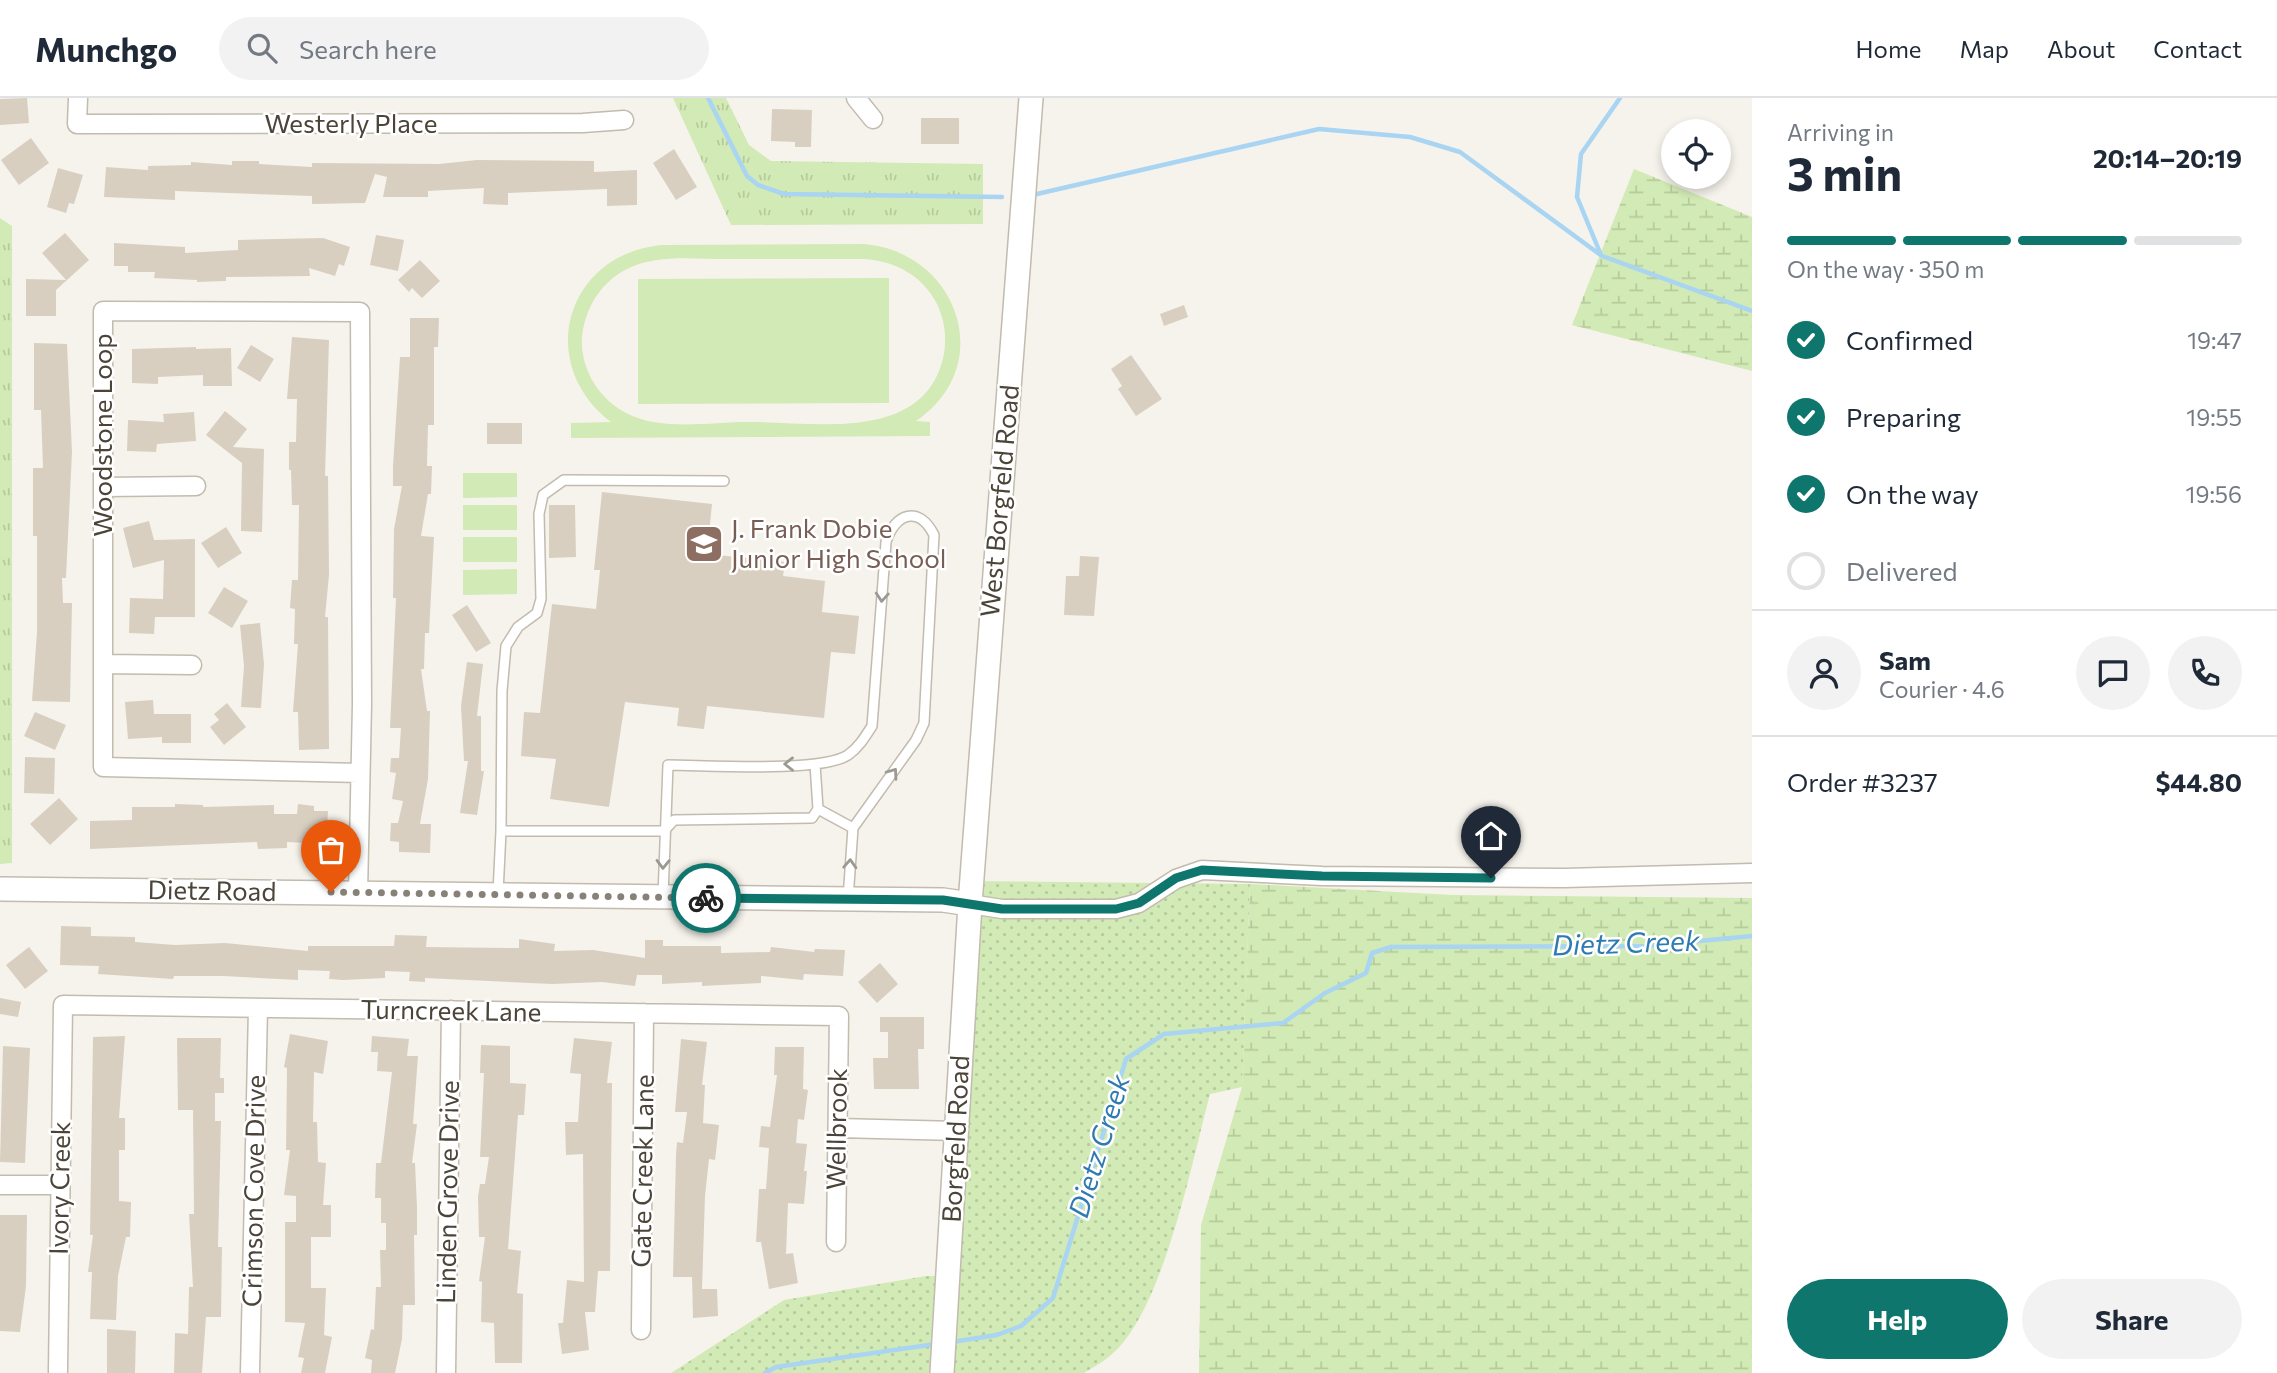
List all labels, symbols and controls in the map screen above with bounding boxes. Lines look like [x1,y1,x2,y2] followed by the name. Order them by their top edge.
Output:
[219,17,709,80] search box
[35,28,177,69] text: Munchgo
[243,29,281,67] icon: search
[299,33,437,64] text: Search here
[1856,34,1922,63] text: Home
[1960,34,2009,63] text: Map
[2047,34,2115,63] text: About
[2153,34,2242,63] text: Contact
[265,107,437,138] street label: Westerly Place
[1787,118,1894,146] text: Arriving in
[1661,119,1731,189] map controls
[1661,119,1731,189] button: locate
[2093,142,2242,173] text: 20:14–20:19
[1787,144,1902,200] text: 3 min
[1787,255,1984,283] text: On the way · 350 m
[1787,321,1825,359] icon: check
[1846,324,1973,355] text: Confirmed
[2187,326,2242,354] text: 19:47
[86,333,117,537] street label: Woodstone Loop
[973,383,1024,618] street label: West Borgfeld Road
[1787,398,1825,436] icon: check
[1846,401,1961,432] text: Preparing
[2186,403,2242,431] text: 19:55
[1787,475,1825,513] icon: check
[1846,478,1979,509] text: On the way
[2186,480,2242,508] text: 19:56
[731,512,946,573] place label: J. Frank Dobie Junior High School
[683,523,725,565] school or university icon: J. Frank Dobie Junior High School
[1846,555,1957,586] text: Delivered
[874,592,889,603] one-way arrow
[1787,636,1861,710] button: person
[2076,636,2150,710] button: chat
[2168,636,2242,710] button: phone
[1879,644,1931,675] text: Sam
[1879,675,2005,703] text: Courier · 4.6
[783,756,794,772] one-way arrow
[1787,766,1938,797] text: Order #3237
[2155,766,2242,797] text: $44.80
[885,768,897,780] one-way arrow
[1461,806,1521,878] pin
[1472,817,1510,855] icon: home
[301,820,361,892] pin
[312,831,350,869] icon: bag
[842,858,857,869] one-way arrow
[656,859,671,870] one-way arrow
[671,863,741,933] courier
[147,873,277,906] street label: Dietz Road
[687,879,725,917] icon: bike
[1552,922,1701,962] water label: Dietz Creek
[360,992,542,1027] street label: Turncreek Lane
[935,1054,974,1223] street label: Borgfeld Road
[819,1068,852,1190] street label: Wellbrook
[1060,1069,1136,1221] water label: Dietz Creek
[624,1074,659,1268] street label: Gate Creek Lane
[235,1075,270,1307] street label: Crimson Cove Drive
[429,1080,464,1304] street label: Linden Grove Drive
[42,1121,75,1255] street label: Ivory Creek
[1787,1279,2008,1359] button: Help
[2022,1279,2242,1359] button: Share

